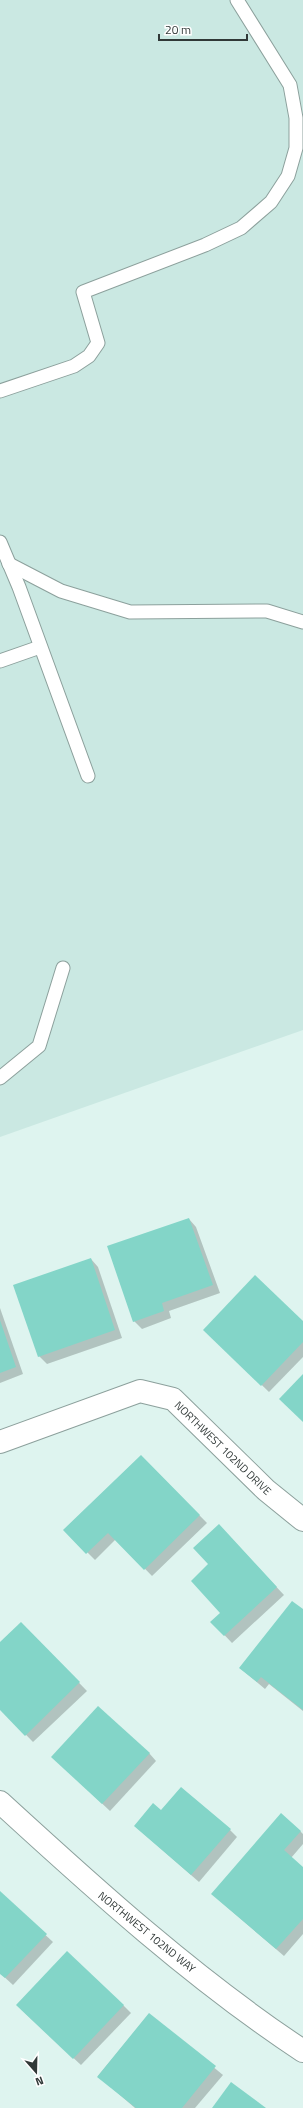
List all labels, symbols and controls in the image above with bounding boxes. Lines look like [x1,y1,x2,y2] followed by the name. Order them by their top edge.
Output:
[159,16,247,42] scale bar
[165,20,191,39] text: 20 m
[171,1397,275,1499] street label: NORTHWEST 102ND DRIVE
[95,1888,199,1976] street label: NORTHWEST 102ND WAY
[16,2052,56,2092] north arrow
[33,2073,46,2090] text: N

